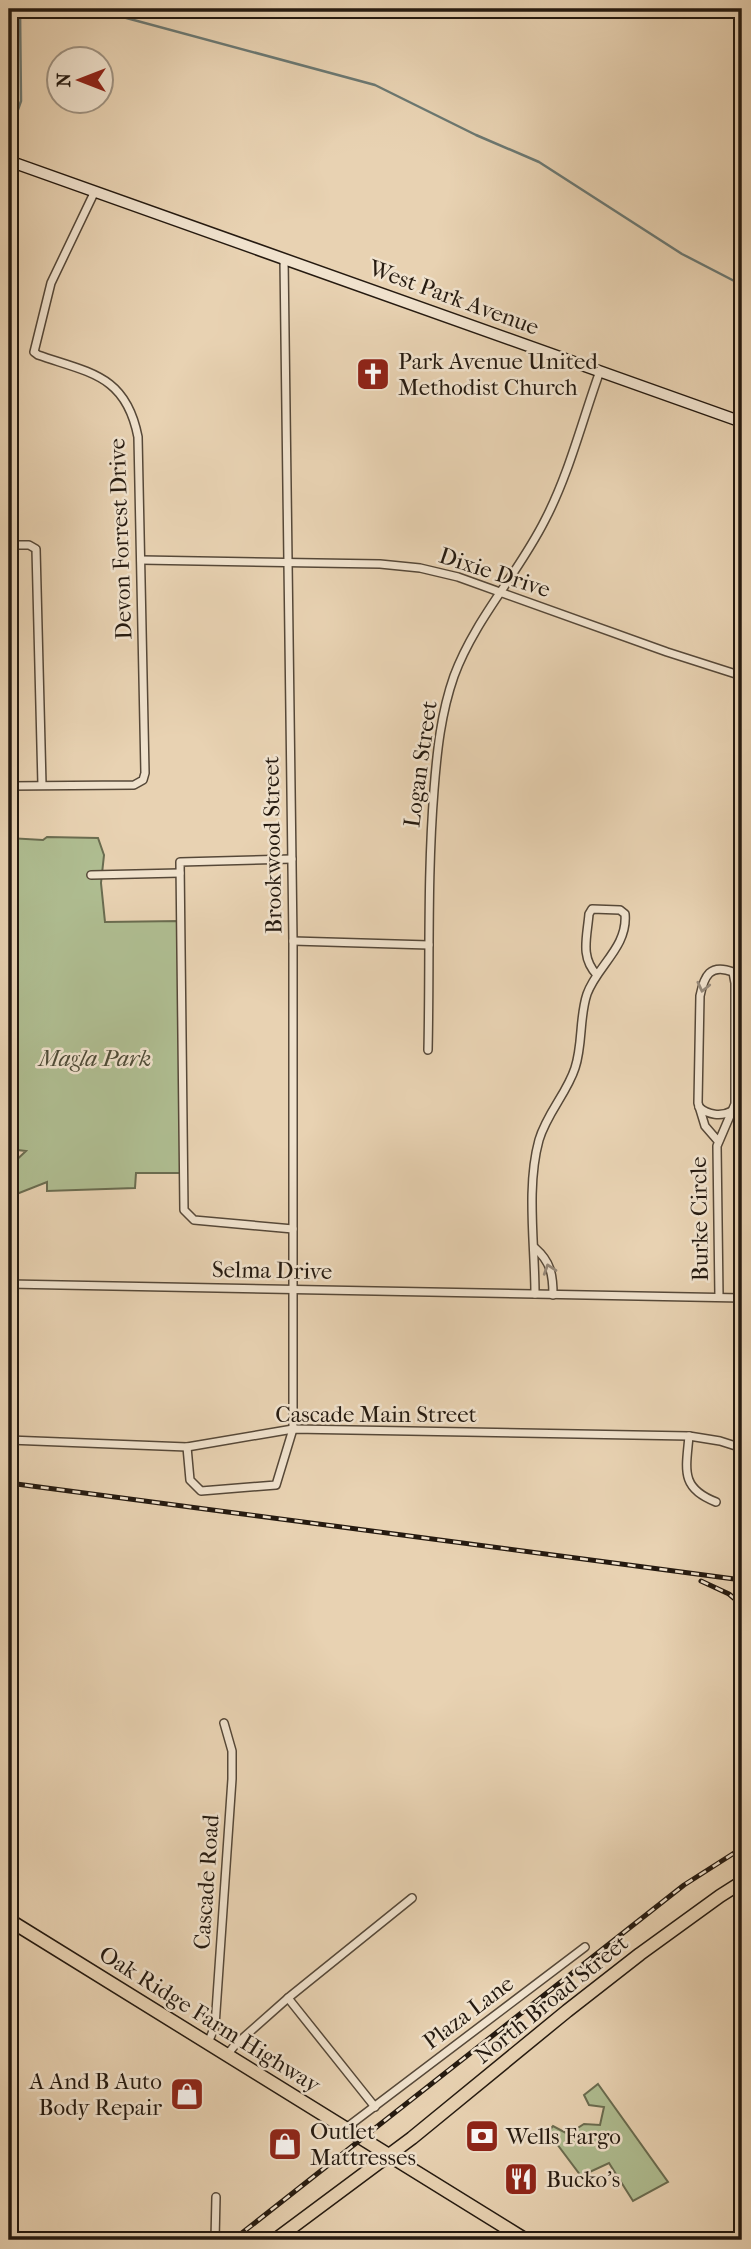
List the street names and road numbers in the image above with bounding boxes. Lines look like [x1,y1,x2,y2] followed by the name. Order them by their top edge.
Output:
[364,254,543,341] street label: West Park Avenue
[103,438,138,640] street label: Devon Forrest Drive
[436,542,554,603] street label: Dixie Drive
[398,699,443,829] street label: Logan Street
[257,756,288,934] street label: Brookwood Street
[685,1156,714,1282] street label: Burke Circle
[212,1256,332,1285] street label: Selma Drive
[275,1401,477,1428] street label: Cascade Main Street
[188,1813,225,1951] street label: Cascade Road
[469,1929,633,2070] street label: North Broad Street
[94,1940,326,2099] street label: Oak Ridge Farm Highway
[418,1970,519,2055] street label: Plaza Lane

